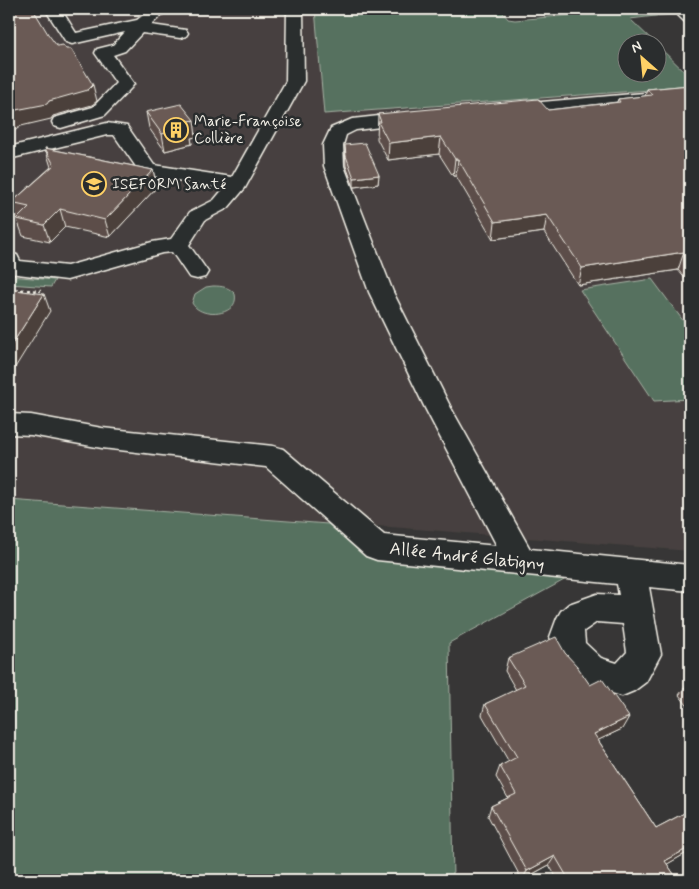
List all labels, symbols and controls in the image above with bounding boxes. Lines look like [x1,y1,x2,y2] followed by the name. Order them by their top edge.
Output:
[616,32,666,82] north arrow
[628,37,645,57] text: N
[194,112,302,149] place label: Marie-Françoise Collière
[163,117,189,143] building icon: Marie-Françoise Collière
[81,171,107,197] school or university icon: ISEFORM Santé
[112,175,227,195] place label: ISEFORM Santé
[388,537,545,577] street label: Allée André Glatigny

